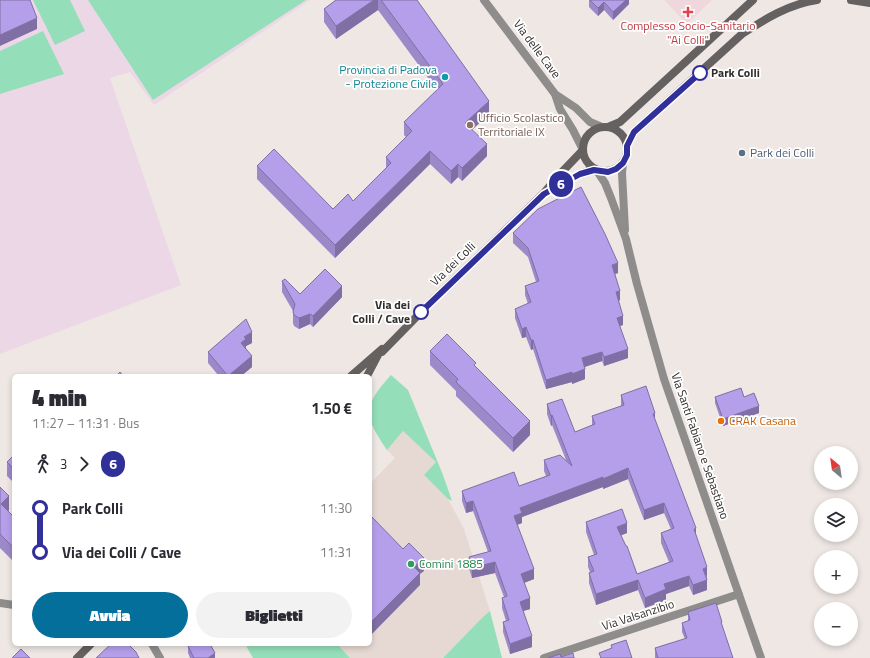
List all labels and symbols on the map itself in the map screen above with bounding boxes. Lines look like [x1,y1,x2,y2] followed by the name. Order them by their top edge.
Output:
[682,6,694,18] marker: Complesso Socio-Sanitario "Ai Colli"
[509,15,566,82] street label: Via delle Cave
[621,16,755,49] place label: Complesso Socio-Sanitario "Ai Colli"
[339,60,437,93] place label: Provincia di Padova - Protezione Civile
[711,63,760,82] place label: Park Colli
[692,65,708,81] marker: Park Colli
[440,72,450,82] marker: Provincia di Padova - Protezione Civile
[478,108,564,141] place label: Ufficio Scolastico Territoriale IX
[465,120,475,130] marker: Ufficio Scolastico Territoriale IX
[750,143,814,162] place label: Park dei Colli
[737,148,747,158] marker: Park dei Colli
[548,171,574,197] line badge: 6
[426,237,480,290] street label: Via dei Colli
[352,295,410,328] place label: Via dei Colli / Cave
[413,304,429,320] marker: Via dei Colli / Cave
[666,370,734,522] street label: Via Santi Fabiano e Sebastiano
[729,411,796,430] place label: CRAK Casana
[716,416,726,426] marker: CRAK Casana
[814,446,858,490] north arrow
[419,554,483,573] place label: Comini 1885
[406,559,416,569] marker: Comini 1885
[599,594,676,635] street label: Via Valsanzibio

